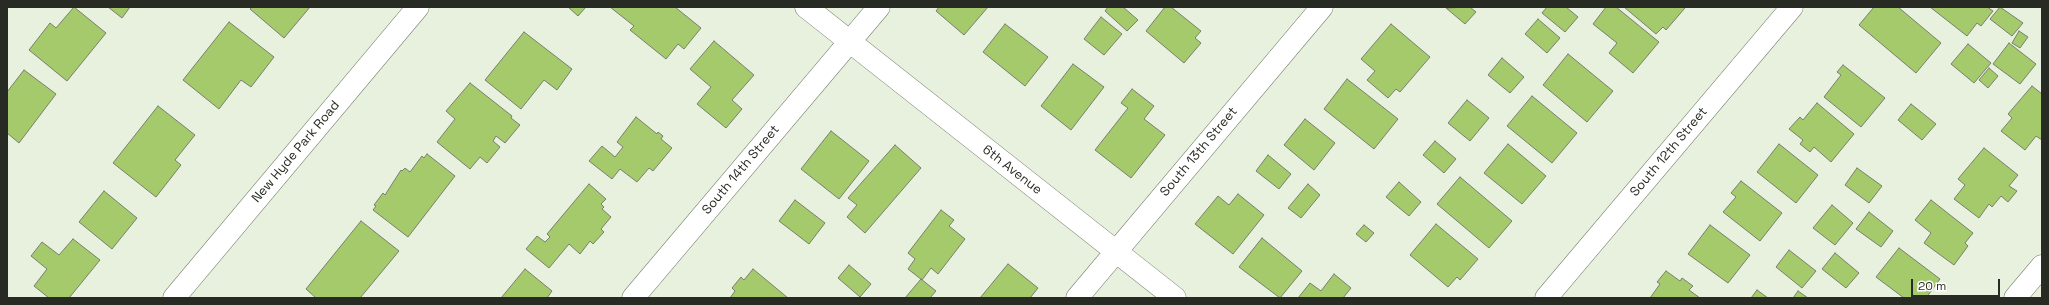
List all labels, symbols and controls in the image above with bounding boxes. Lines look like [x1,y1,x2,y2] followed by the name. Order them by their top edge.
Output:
[249,98,343,206] street label: New Hyde Park Road
[1157,104,1241,200] street label: South 13th Street
[1627,104,1711,200] street label: South 12th Street
[699,122,783,218] street label: South 14th Street
[979,142,1045,198] street label: 6th Avenue
[1913,271,2002,297] scale bar
[1918,278,1946,294] text: 20 m

